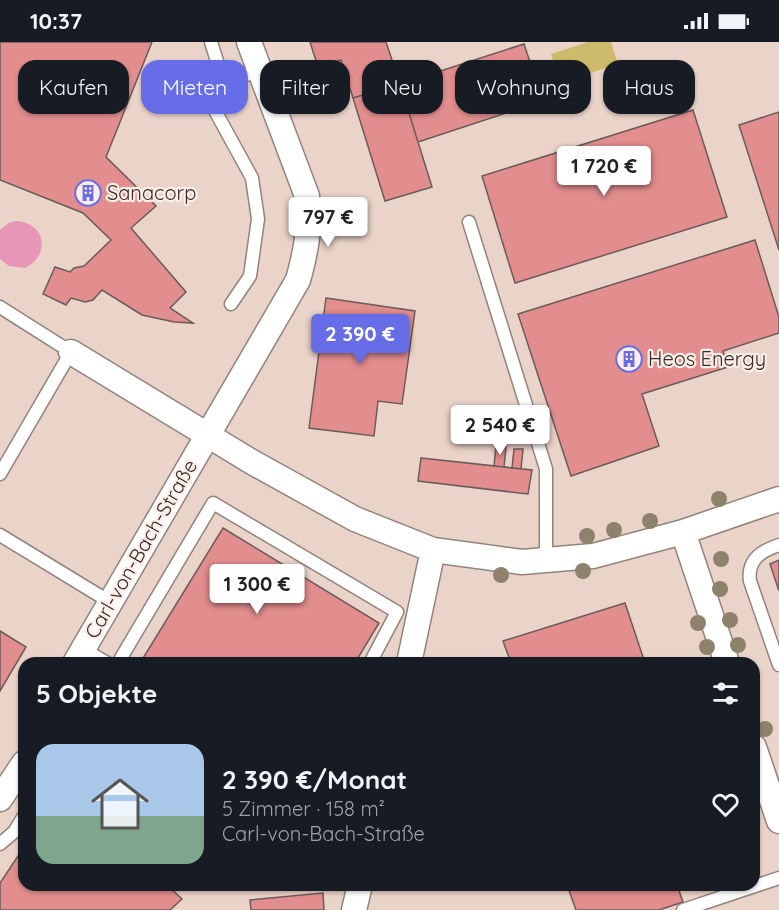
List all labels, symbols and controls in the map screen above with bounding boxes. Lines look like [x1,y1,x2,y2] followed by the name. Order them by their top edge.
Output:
[30,7,82,35] text: 10:37
[18,60,129,114] chip: Kaufen
[141,60,248,114] chip: Mieten
[260,60,350,114] chip: Filter
[362,60,443,114] chip: Neu
[455,60,591,114] chip: Wohnung
[603,60,695,114] chip: Haus
[549,146,659,197] pin: 1 720 €
[571,153,637,178] text: 1 720 €
[73,178,103,208] building icon: Sanacorp
[107,180,196,205] place label: Sanacorp
[286,197,370,248] pin: 797 €
[303,204,353,229] text: 797 €
[305,314,415,365] pin: 2 390 €
[325,321,395,346] text: 2 390 €
[614,344,644,374] building icon: Heos Energy
[648,346,766,371] place label: Heos Energy
[445,405,555,456] pin: 2 540 €
[465,412,535,437] text: 2 540 €
[79,455,202,643] street label: Carl-von-Bach-Straße
[202,564,312,615] pin: 1 300 €
[224,571,290,596] text: 1 300 €
[36,677,157,710] text: 5 Objekte
[709,677,742,710] icon: filters
[222,763,407,796] text: 2 390 €/Monat
[84,768,156,840] icon: home
[709,788,742,821] icon: heart
[222,796,385,821] text: 5 Zimmer · 158 m²
[222,821,425,846] text: Carl-von-Bach-Straße

